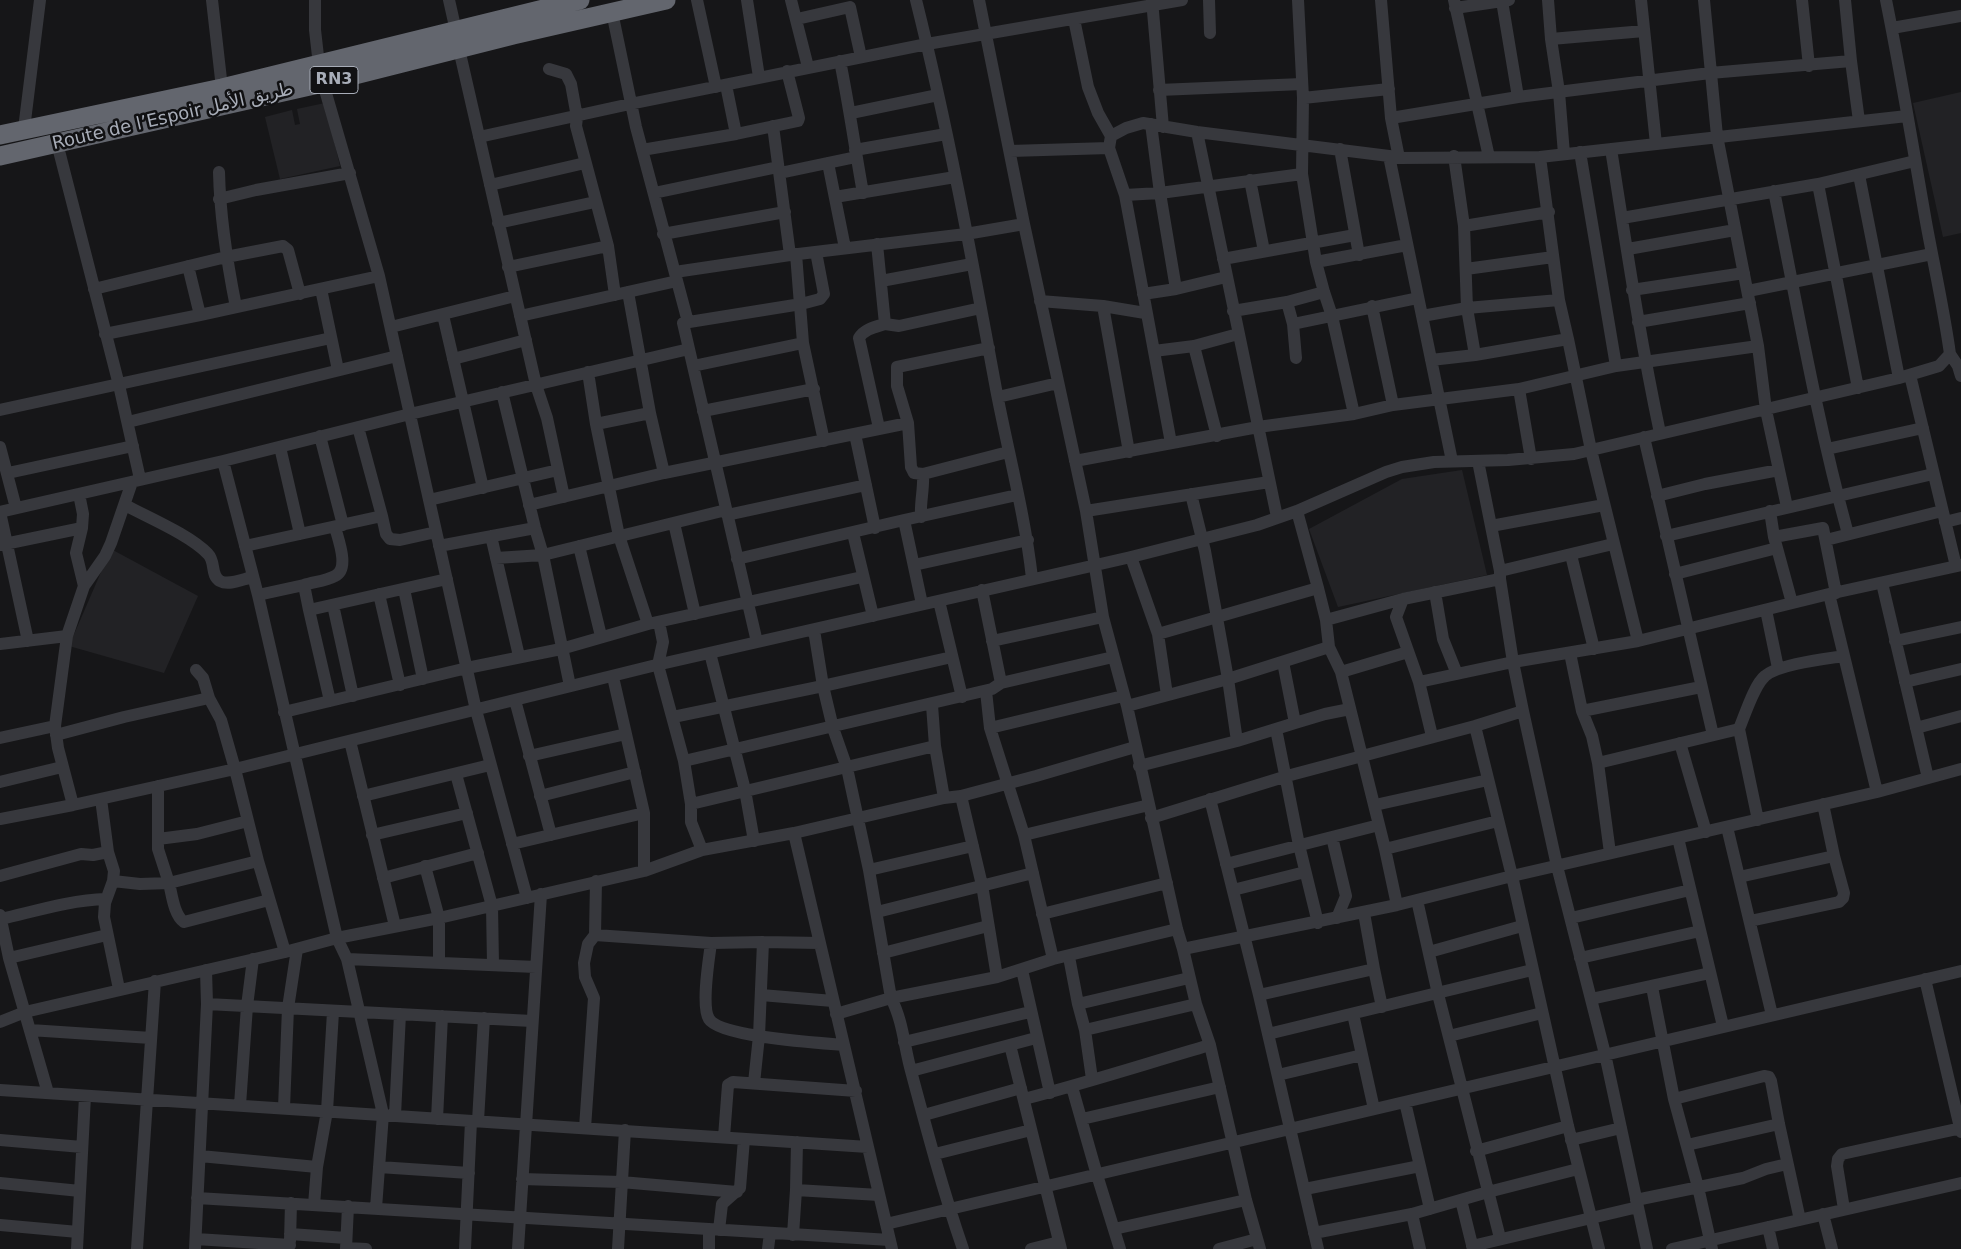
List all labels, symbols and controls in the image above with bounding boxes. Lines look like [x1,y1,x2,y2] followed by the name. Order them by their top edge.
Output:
[310,66,358,94] road number: RN3
[50,79,296,155] street label: Route de l’Espoir طريق الأمل

